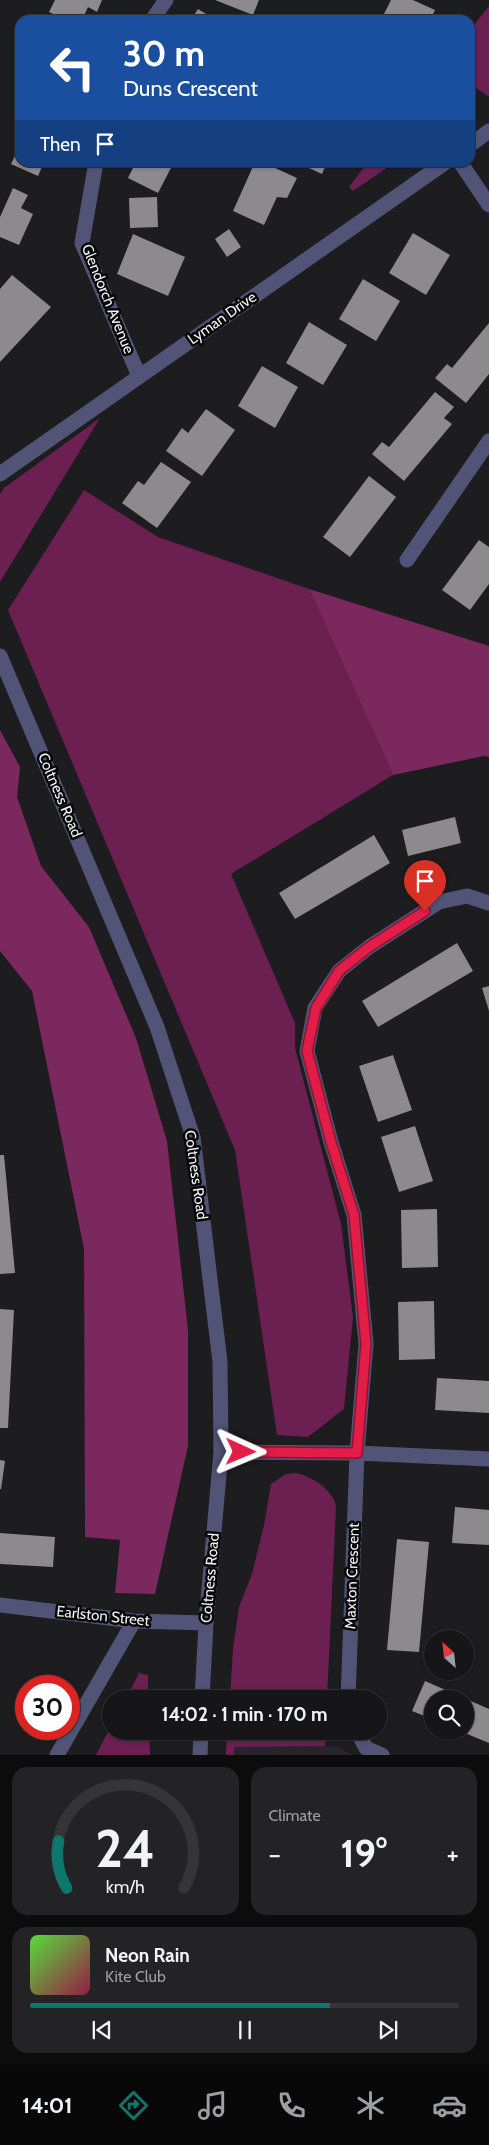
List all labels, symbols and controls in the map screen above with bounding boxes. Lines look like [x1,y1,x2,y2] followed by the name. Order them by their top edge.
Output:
[123,32,205,75] text: 30 m
[40,35,105,100] icon: left
[123,75,258,102] text: Duns Crescent
[91,130,119,158] icon: arrive
[40,133,81,156] text: Then
[78,242,138,357] street label: Glendorch Avenue
[184,288,260,348] street label: Lyman Drive
[34,750,86,840] street label: Coltness Road
[404,860,446,911] pin
[411,867,439,895] icon: arrive
[181,1129,211,1221] street label: Coltness Road
[214,1425,266,1477] position arrow
[341,1522,363,1630] street label: Maxton Crescent
[197,1532,223,1624] street label: Coltness Road
[56,1602,150,1630] street label: Earlston Street
[424,1630,474,1680] north arrow
[424,1630,474,1740] map controls
[15,1675,80,1740] speed limit sign: 30
[424,1690,474,1740] button: search
[162,1703,328,1726] text: 14:02 · 1 min · 170 m
[269,1806,321,1825] text: Climate
[95,1817,155,1880] text: 24
[341,1830,387,1877] text: 19°
[269,1837,281,1871] text: −
[447,1837,459,1871] text: +
[106,1876,145,1897] text: km/h
[105,1944,190,1967] text: Neon Rain
[105,1967,166,1986] text: Kite Club
[88,2016,116,2044] icon: previous
[231,2016,259,2044] icon: pause
[374,2016,402,2044] icon: next
[116,2088,151,2123] icon: directions
[195,2088,230,2123] icon: music
[274,2088,309,2123] icon: phone
[353,2088,388,2123] icon: climate
[432,2088,467,2123] icon: car
[22,2092,72,2119] text: 14:01

